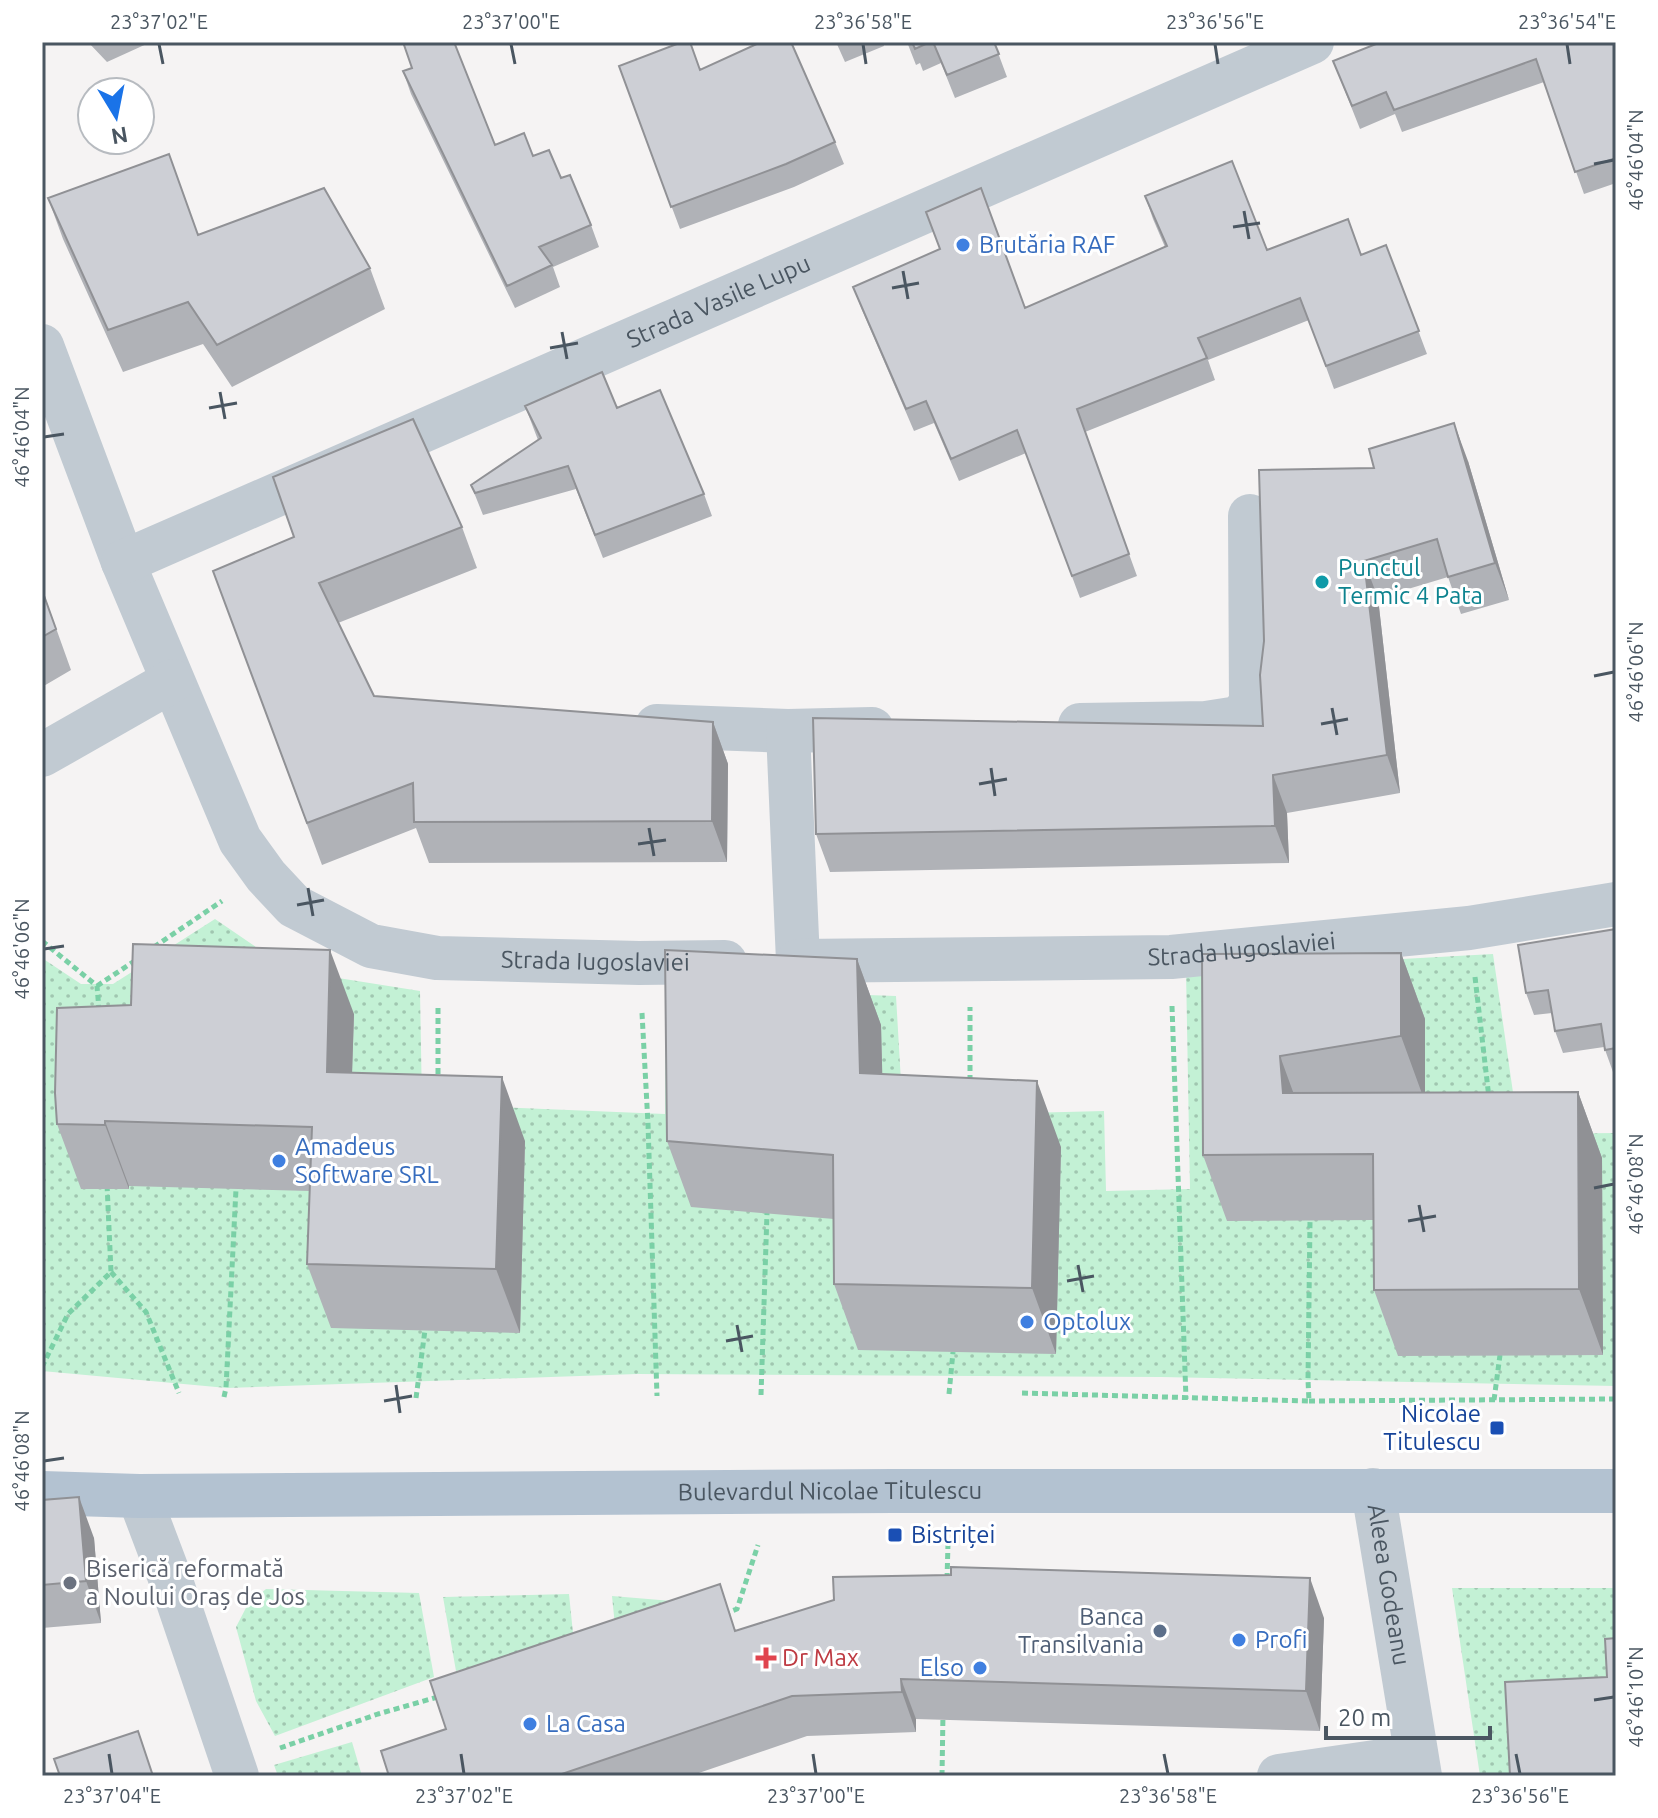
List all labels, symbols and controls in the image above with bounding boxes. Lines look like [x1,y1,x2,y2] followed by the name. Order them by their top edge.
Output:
[110,10,208,33] text: 23°37'02"E
[462,10,560,33] text: 23°37'00"E
[814,10,912,33] text: 23°36'58"E
[1166,10,1264,33] text: 23°36'56"E
[1518,10,1616,33] text: 23°36'54"E
[76,76,156,156] north arrow
[1624,109,1647,211] text: 46°46'04"N
[109,122,130,150] text: N
[979,231,1115,258] place label: Brutăria RAF
[954,236,972,254] marker: Brutăria RAF
[622,249,814,353] street label: Strada Vasile Lupu
[10,386,33,488] text: 46°46'04"N
[1338,554,1483,609] place label: Punctul Termic 4 Pata
[1313,573,1331,591] marker: Punctul Termic 4 Pata
[1624,621,1647,723] text: 46°46'06"N
[10,898,33,1000] text: 46°46'06"N
[1147,927,1337,970] street label: Strada Iugoslaviei
[501,946,690,976] street label: Strada Iugoslaviei
[295,1133,439,1188] place label: Amadeus Software SRL
[1624,1133,1647,1235] text: 46°46'08"N
[270,1152,288,1170] marker: Amadeus Software SRL
[1043,1308,1131,1335] place label: Optolux
[1018,1313,1036,1331] marker: Optolux
[1383,1400,1481,1455] place label: Nicolae Titulescu
[10,1410,33,1512] text: 46°46'08"N
[1488,1419,1506,1437] marker: Nicolae Titulescu
[678,1477,982,1505] street label: Bulevardul Nicolae Titulescu
[1362,1502,1416,1667] street label: Aleea Godeanu
[911,1521,995,1548] place label: Bistriței
[886,1526,904,1544] marker: Bistriței
[86,1555,305,1610] place label: Biserică reformată a Noului Oraș de Jos
[61,1574,79,1592] marker: Biserică reformată a Noului Oraș de Jos
[1018,1603,1144,1658] place label: Banca Transilvania
[1151,1622,1169,1640] marker: Banca Transilvania
[1255,1626,1307,1653] place label: Profi
[1230,1631,1248,1649] marker: Profi
[782,1644,859,1671] place label: Dr Max
[1624,1646,1647,1748] text: 46°46'10"N
[757,1649,775,1667] marker: Dr Max
[920,1654,964,1681] place label: Elso
[971,1659,989,1677] marker: Elso
[1326,1690,1490,1740] scale bar
[1338,1704,1391,1731] text: 20 m
[546,1710,626,1737] place label: La Casa
[521,1715,539,1733] marker: La Casa
[63,1784,161,1807] text: 23°37'04"E
[415,1784,513,1807] text: 23°37'02"E
[767,1784,865,1807] text: 23°37'00"E
[1119,1784,1217,1807] text: 23°36'58"E
[1471,1784,1569,1807] text: 23°36'56"E

